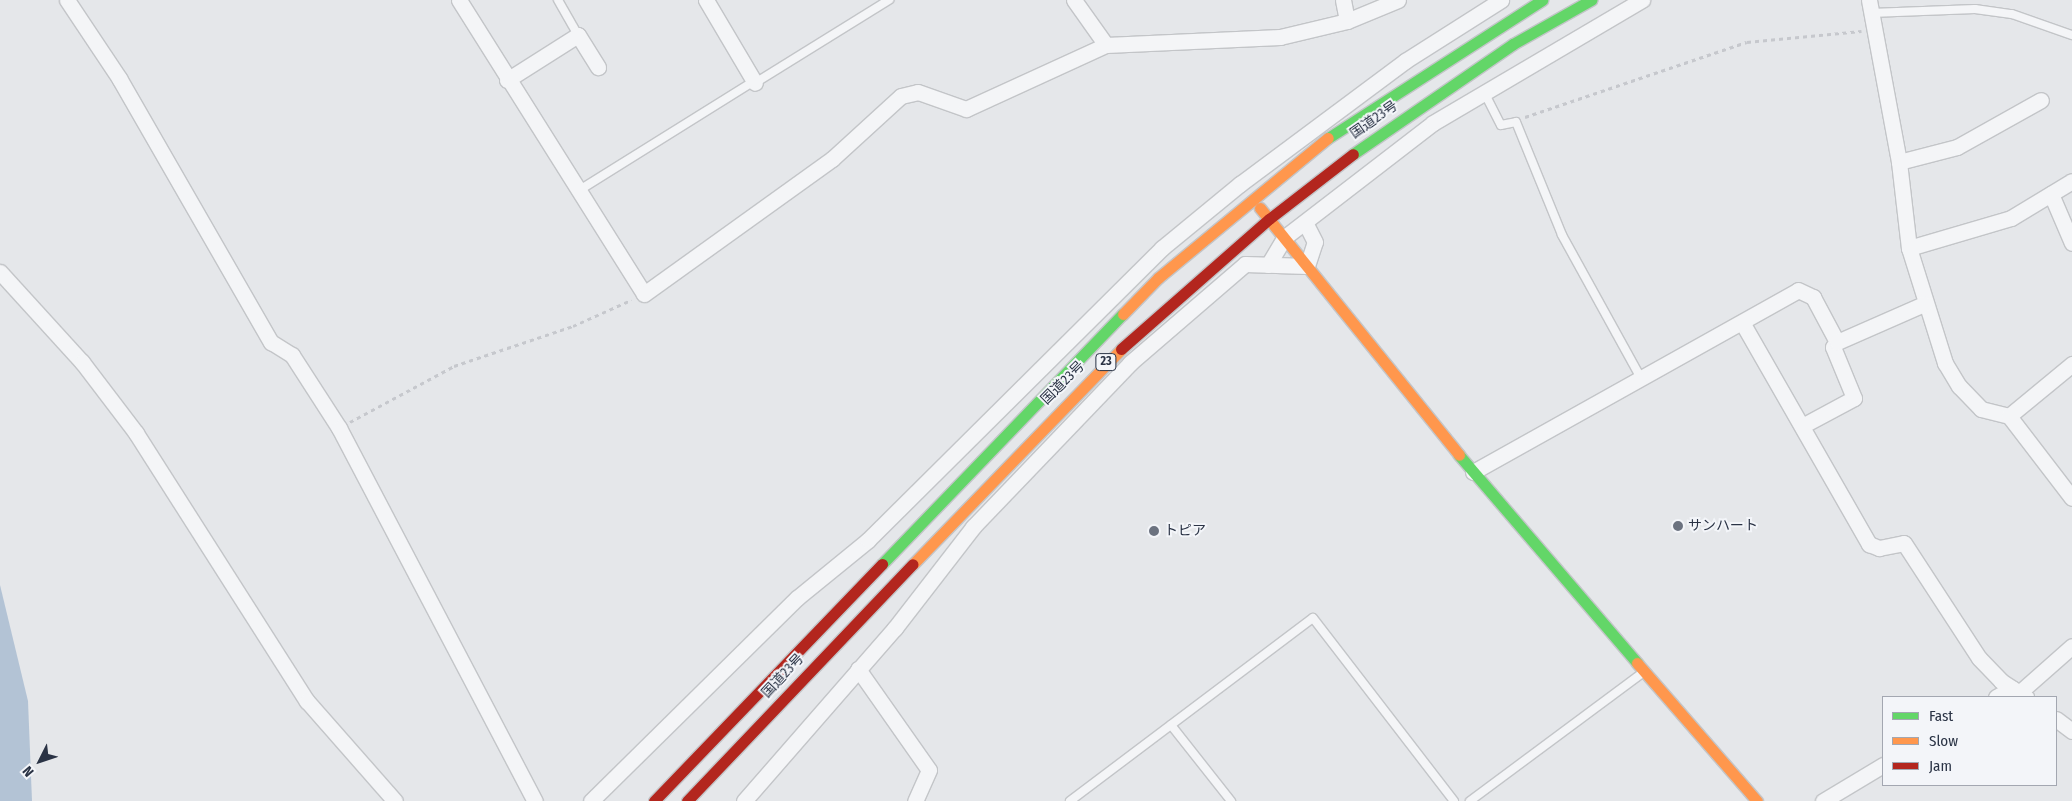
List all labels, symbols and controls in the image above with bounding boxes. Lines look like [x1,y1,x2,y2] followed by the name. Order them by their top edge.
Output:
[1347,98,1401,142] street label: 国道23号
[1095,352,1117,372] road number: 23
[1038,358,1088,408] street label: 国道23号
[1688,518,1758,534] place label: サンハート
[1672,520,1684,532] marker: サンハート
[1164,523,1206,539] place label: トピア
[1148,525,1160,537] marker: トピア
[758,650,808,702] street label: 国道23号
[1882,696,2057,786] legend
[1929,707,1953,725] text: Fast
[1929,732,1958,750] text: Slow
[15,736,65,786] north arrow
[1929,757,1952,775] text: Jam
[19,762,37,780] text: N

